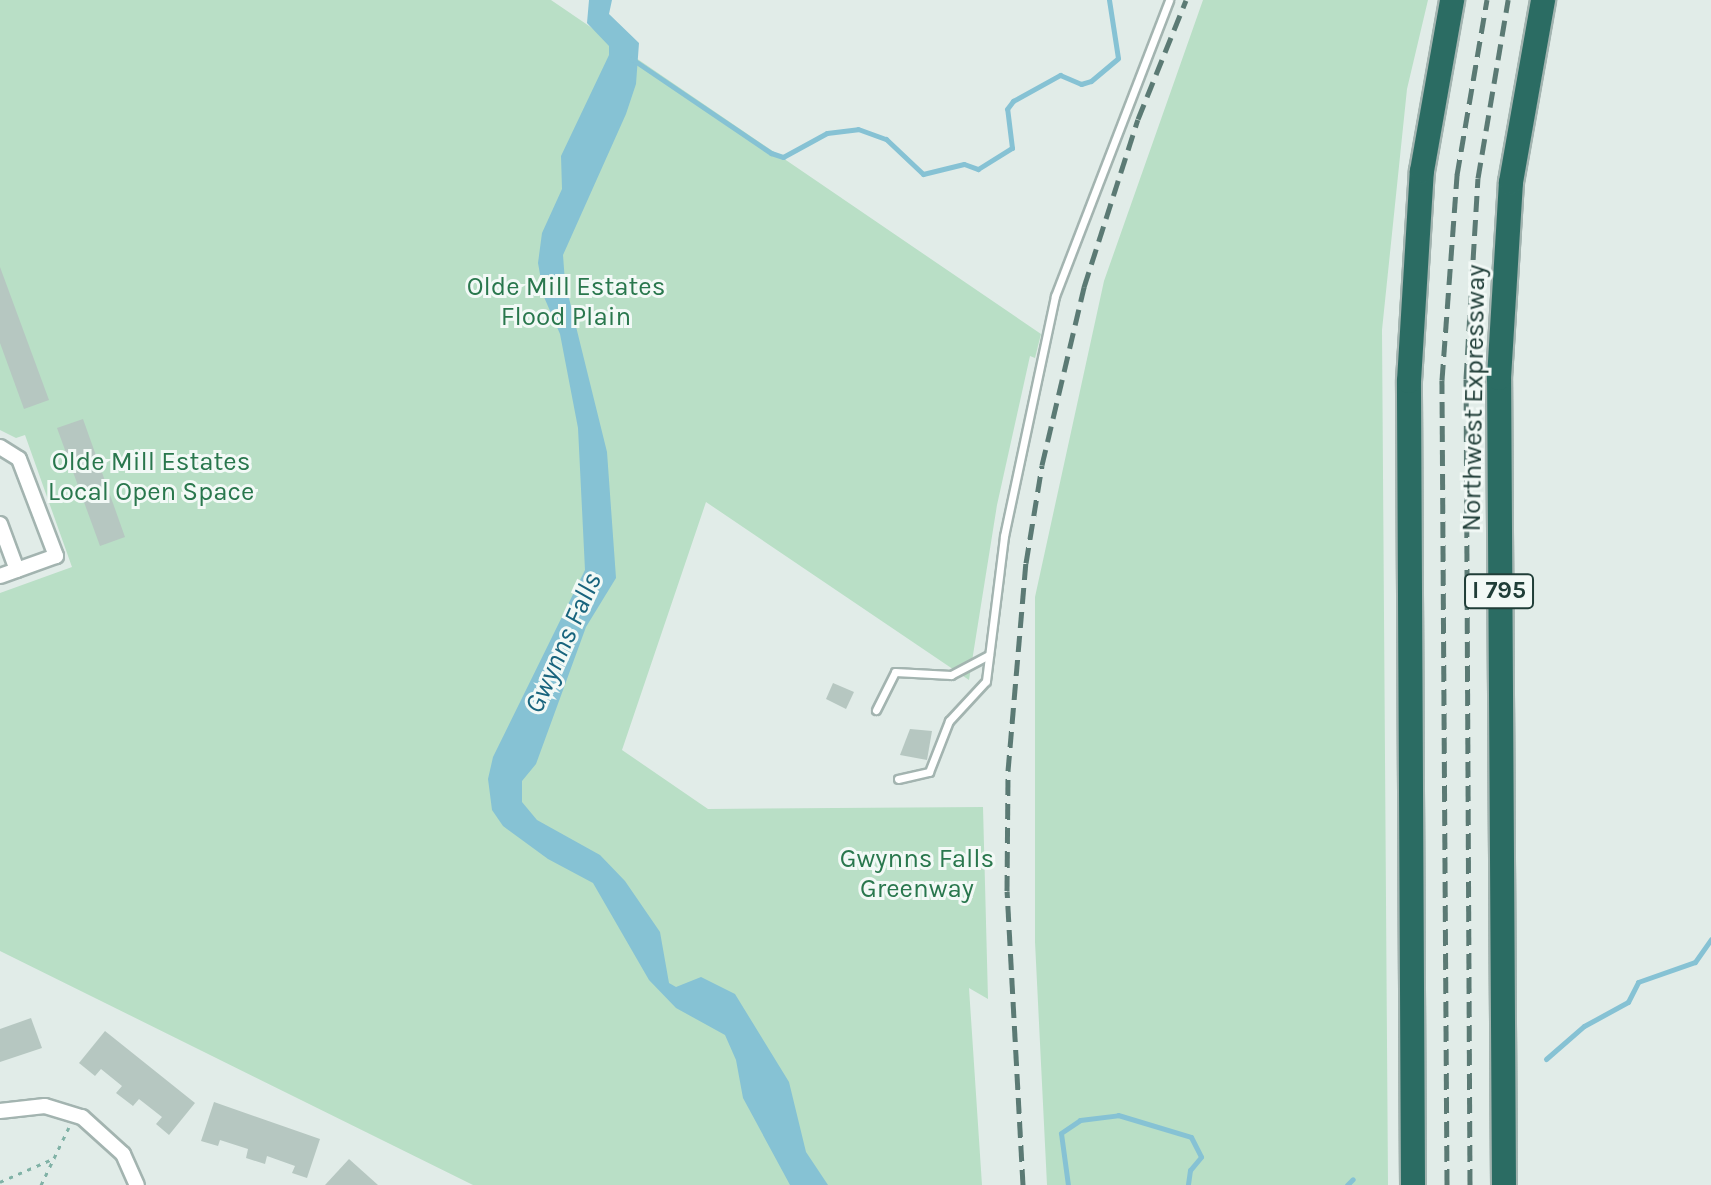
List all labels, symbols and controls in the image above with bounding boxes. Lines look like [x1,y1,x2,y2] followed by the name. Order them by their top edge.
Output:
[1456,264,1492,532] street label: Northwest Expressway
[467,271,665,332] park label: Olde Mill Estates Flood Plain
[48,446,254,508] park label: Olde Mill Estates Local Open Space
[517,567,609,719] water label: Gwynns Falls
[1463,571,1535,611] road number: I 795
[840,843,994,904] park label: Gwynns Falls Greenway

